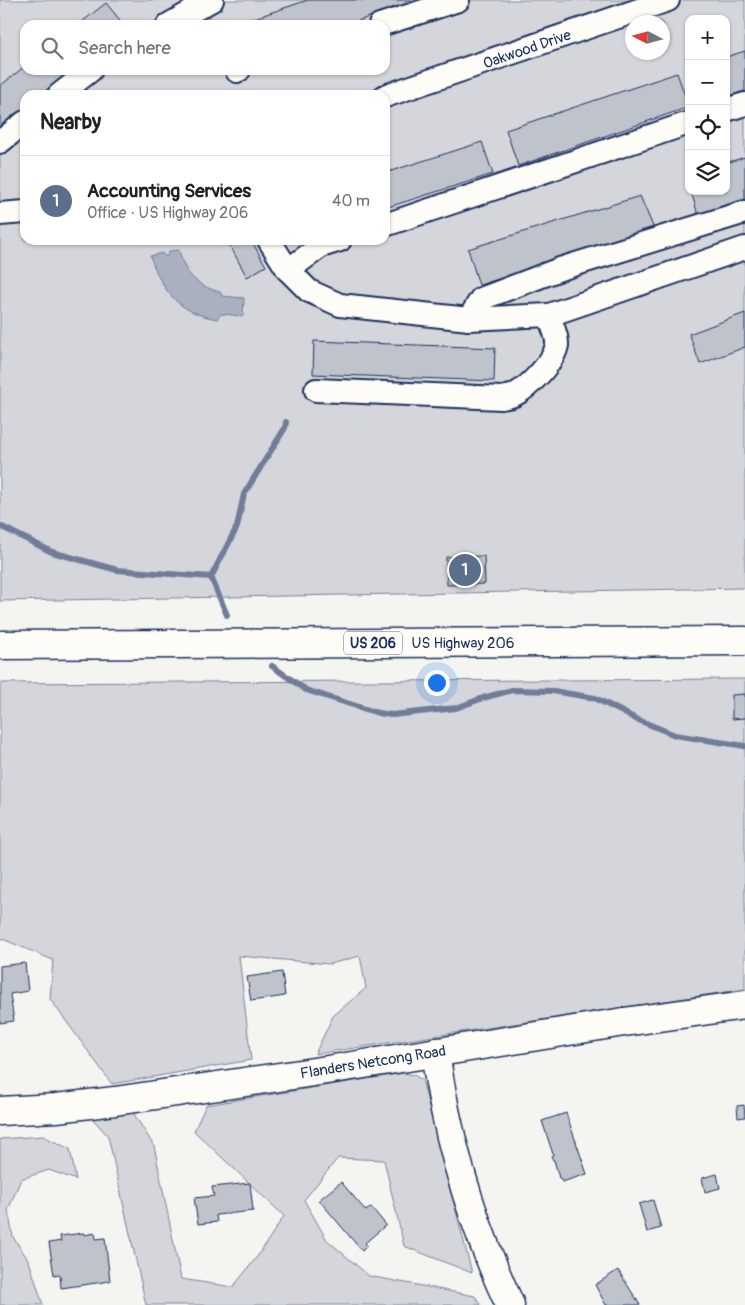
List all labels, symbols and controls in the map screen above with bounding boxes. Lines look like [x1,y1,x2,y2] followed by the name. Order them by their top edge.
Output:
[625,15,670,60] north arrow
[685,15,730,195] map controls
[685,15,730,60] button: +
[20,20,390,75] search box
[481,25,574,73] street label: Oakwood Drive
[38,34,66,62] icon: search
[78,36,171,60] text: Search here
[685,60,730,105] button: −
[685,105,730,150] button: locate
[40,109,101,136] text: Nearby
[685,150,730,195] button: layers
[87,179,251,203] text: Accounting Services
[53,191,59,211] text: 1
[332,191,370,211] text: 40 m
[87,203,248,223] text: Office · US Highway 206
[449,551,481,589] pin: 1
[344,632,402,654] road number: US 206
[412,634,514,653] street label: US Highway 206
[424,670,450,696] your location
[299,1042,447,1083] street label: Flanders Netcong Road

